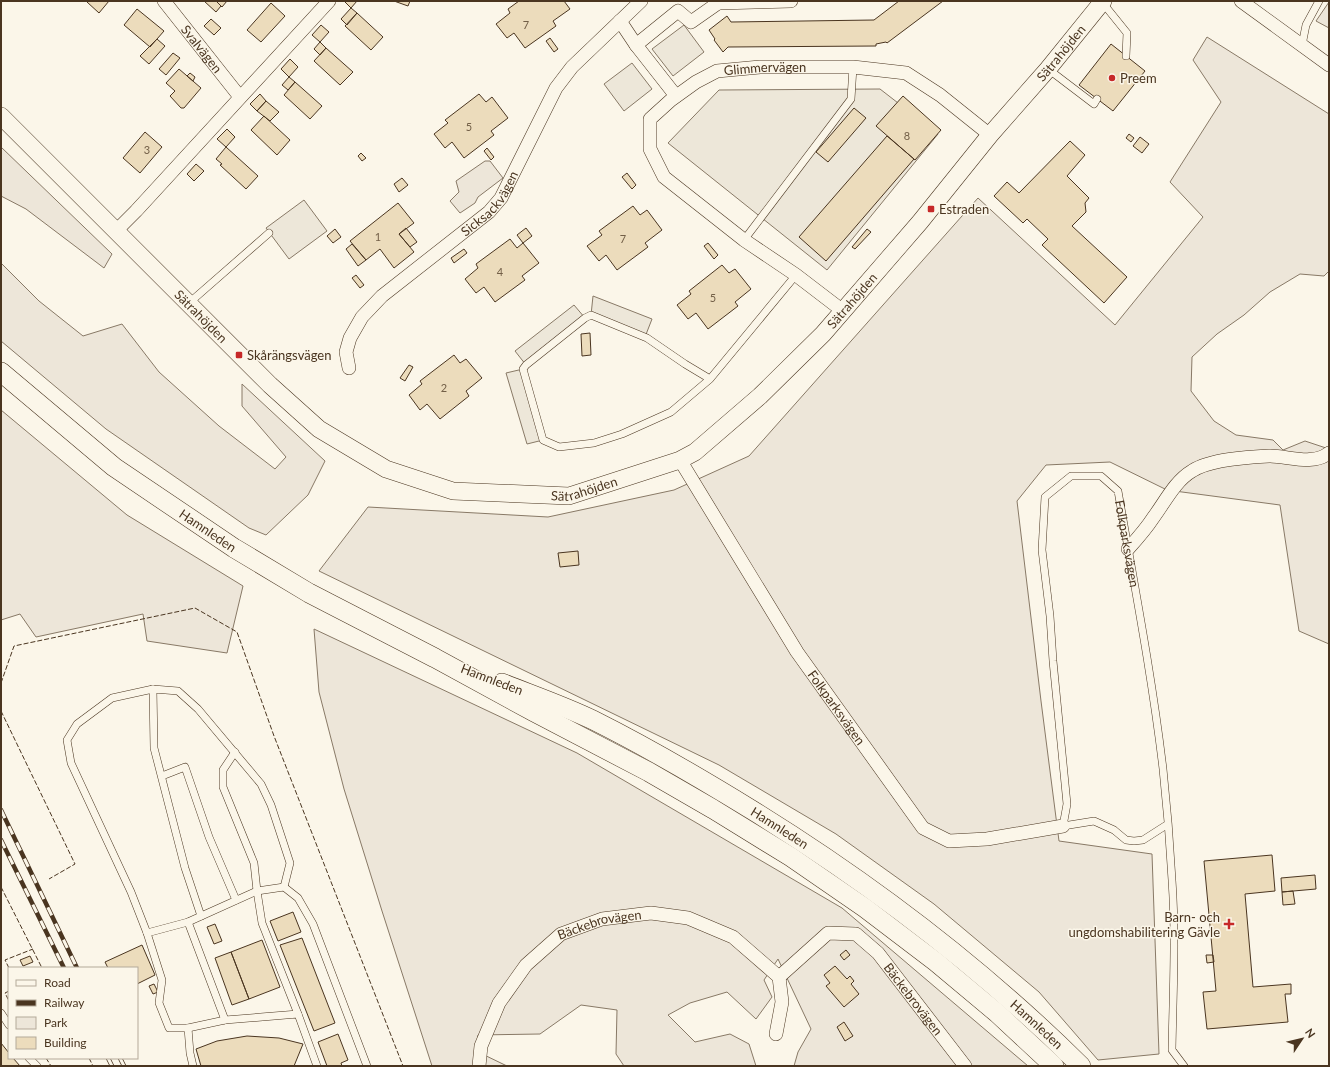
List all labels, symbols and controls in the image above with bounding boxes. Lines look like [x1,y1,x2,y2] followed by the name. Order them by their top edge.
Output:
[523,18,529,31] house number: 7
[1033,21,1089,85] street label: Sätrahöjden
[178,22,226,76] street label: Svalvägen
[723,59,806,78] street label: Glimmervägen
[1120,70,1157,86] place label: Preem
[1107,73,1117,83] marker: Preem
[466,120,472,133] house number: 5
[904,129,910,142] house number: 8
[144,143,150,156] house number: 3
[457,168,521,239] street label: Sicksackvägen
[939,201,989,217] place label: Estraden
[926,204,936,214] marker: Estraden
[375,230,381,243] house number: 1
[620,232,626,245] house number: 7
[497,265,504,278] house number: 4
[824,270,880,332] street label: Sätrahöjden
[171,286,231,346] street label: Sätrahöjden
[710,291,716,304] house number: 5
[247,347,331,363] place label: Skårängsvägen
[234,350,244,360] marker: Skårängsvägen
[441,381,447,394] house number: 2
[551,473,619,504] street label: Sätrahöjden
[1112,499,1143,588] street label: Folkparksvägen
[176,505,240,555] street label: Hamnleden
[459,660,525,698] street label: Hamnleden
[804,667,869,748] street label: Folkparksvägen
[748,803,812,852] street label: Hamnleden
[555,906,642,943] street label: Bäckebrovägen
[1068,909,1220,940] place label: Barn- och ungdomshabilitering Gävle
[1223,918,1235,930] marker: Barn- och ungdomshabilitering Gävle
[881,960,946,1038] street label: Bäckebrovägen
[8,967,138,1059] legend
[44,975,71,990] text: Road
[44,995,85,1010] text: Railway
[1007,996,1066,1052] street label: Hamnleden
[44,1015,68,1030] text: Park
[1282,1019,1322,1059] north arrow
[1303,1026,1318,1040] text: N
[44,1035,87,1050] text: Building

